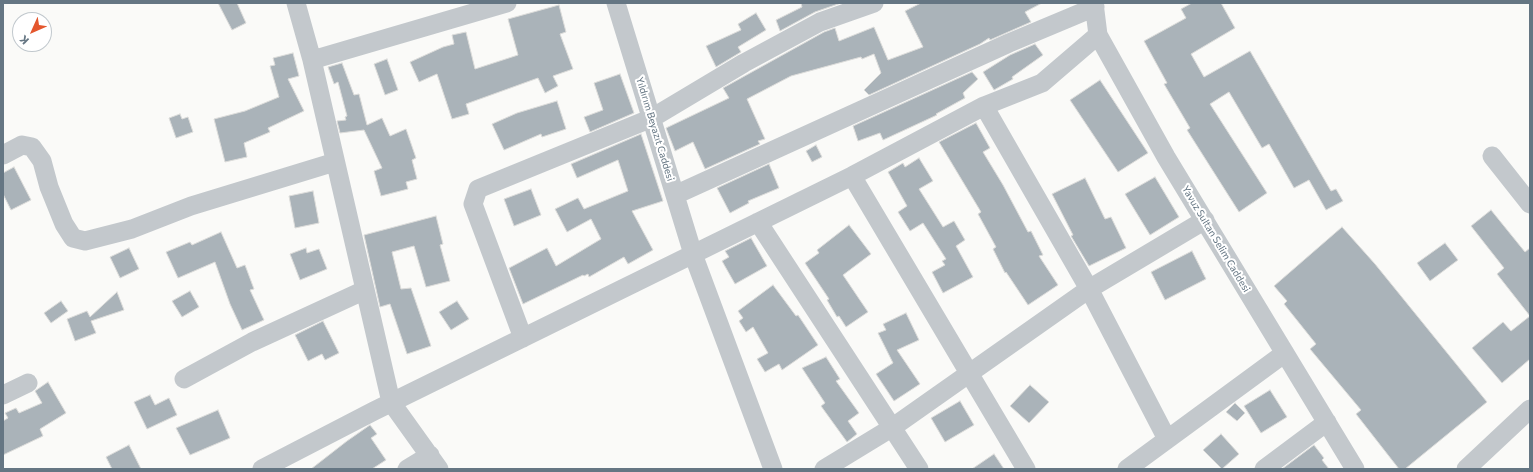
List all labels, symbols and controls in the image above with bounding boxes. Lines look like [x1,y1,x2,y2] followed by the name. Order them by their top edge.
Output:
[12,12,52,52] north arrow
[17,33,31,47] text: K
[633,76,677,182] street label: Yıldırım Beyazıt Caddesi
[1179,184,1253,294] street label: Yavuz Sultan Selim Caddesi

